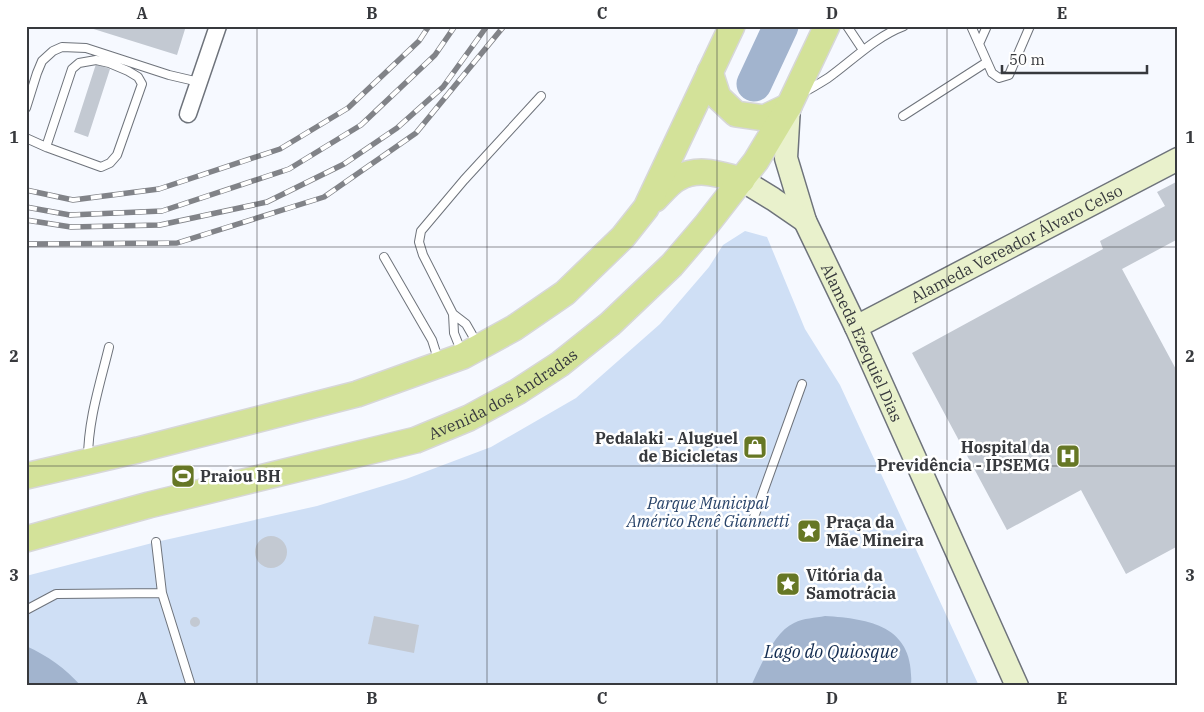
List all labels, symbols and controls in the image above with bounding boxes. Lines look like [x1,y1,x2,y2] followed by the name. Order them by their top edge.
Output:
[136,3,148,23] text: A
[366,3,378,23] text: B
[597,3,607,23] text: C
[826,3,838,23] text: D
[1057,3,1067,23] text: E
[1002,42,1146,74] scale bar
[1009,50,1045,69] text: 50 m
[9,127,19,147] text: 1
[1185,127,1195,147] text: 1
[907,180,1126,307] street label: Alameda Vereador Álvaro Celso
[817,260,907,425] street label: Alameda Ezequiel Dias
[425,344,581,444] street label: Avenida dos Andradas
[9,346,19,366] text: 2
[1185,346,1195,366] text: 2
[595,428,738,466] place label: Pedalaki - Aluguel de Bicicletas
[742,434,768,460] shop icon: Pedalaki - Aluguel de Bicicletas
[877,437,1050,475] place label: Hospital da Previdência - IPSEMG
[1055,443,1081,469] hospital icon: Hospital da Previdência - IPSEMG
[170,463,196,489] sports icon: Praiou BH
[200,466,281,486] place label: Praiou BH
[626,493,790,531] park label: Parque Municipal Américo Renê Giannetti
[826,512,924,550] place label: Praça da Mãe Mineira
[796,518,822,544] place icon: Praça da Mãe Mineira
[9,565,19,585] text: 3
[806,565,896,603] place label: Vitória da Samotrácia
[1185,565,1195,585] text: 3
[775,571,801,597] place icon: Vitória da Samotrácia
[763,640,898,663] water label: Lago do Quiosque
[136,688,148,708] text: A
[366,688,378,708] text: B
[597,688,607,708] text: C
[826,688,838,708] text: D
[1057,688,1067,708] text: E

